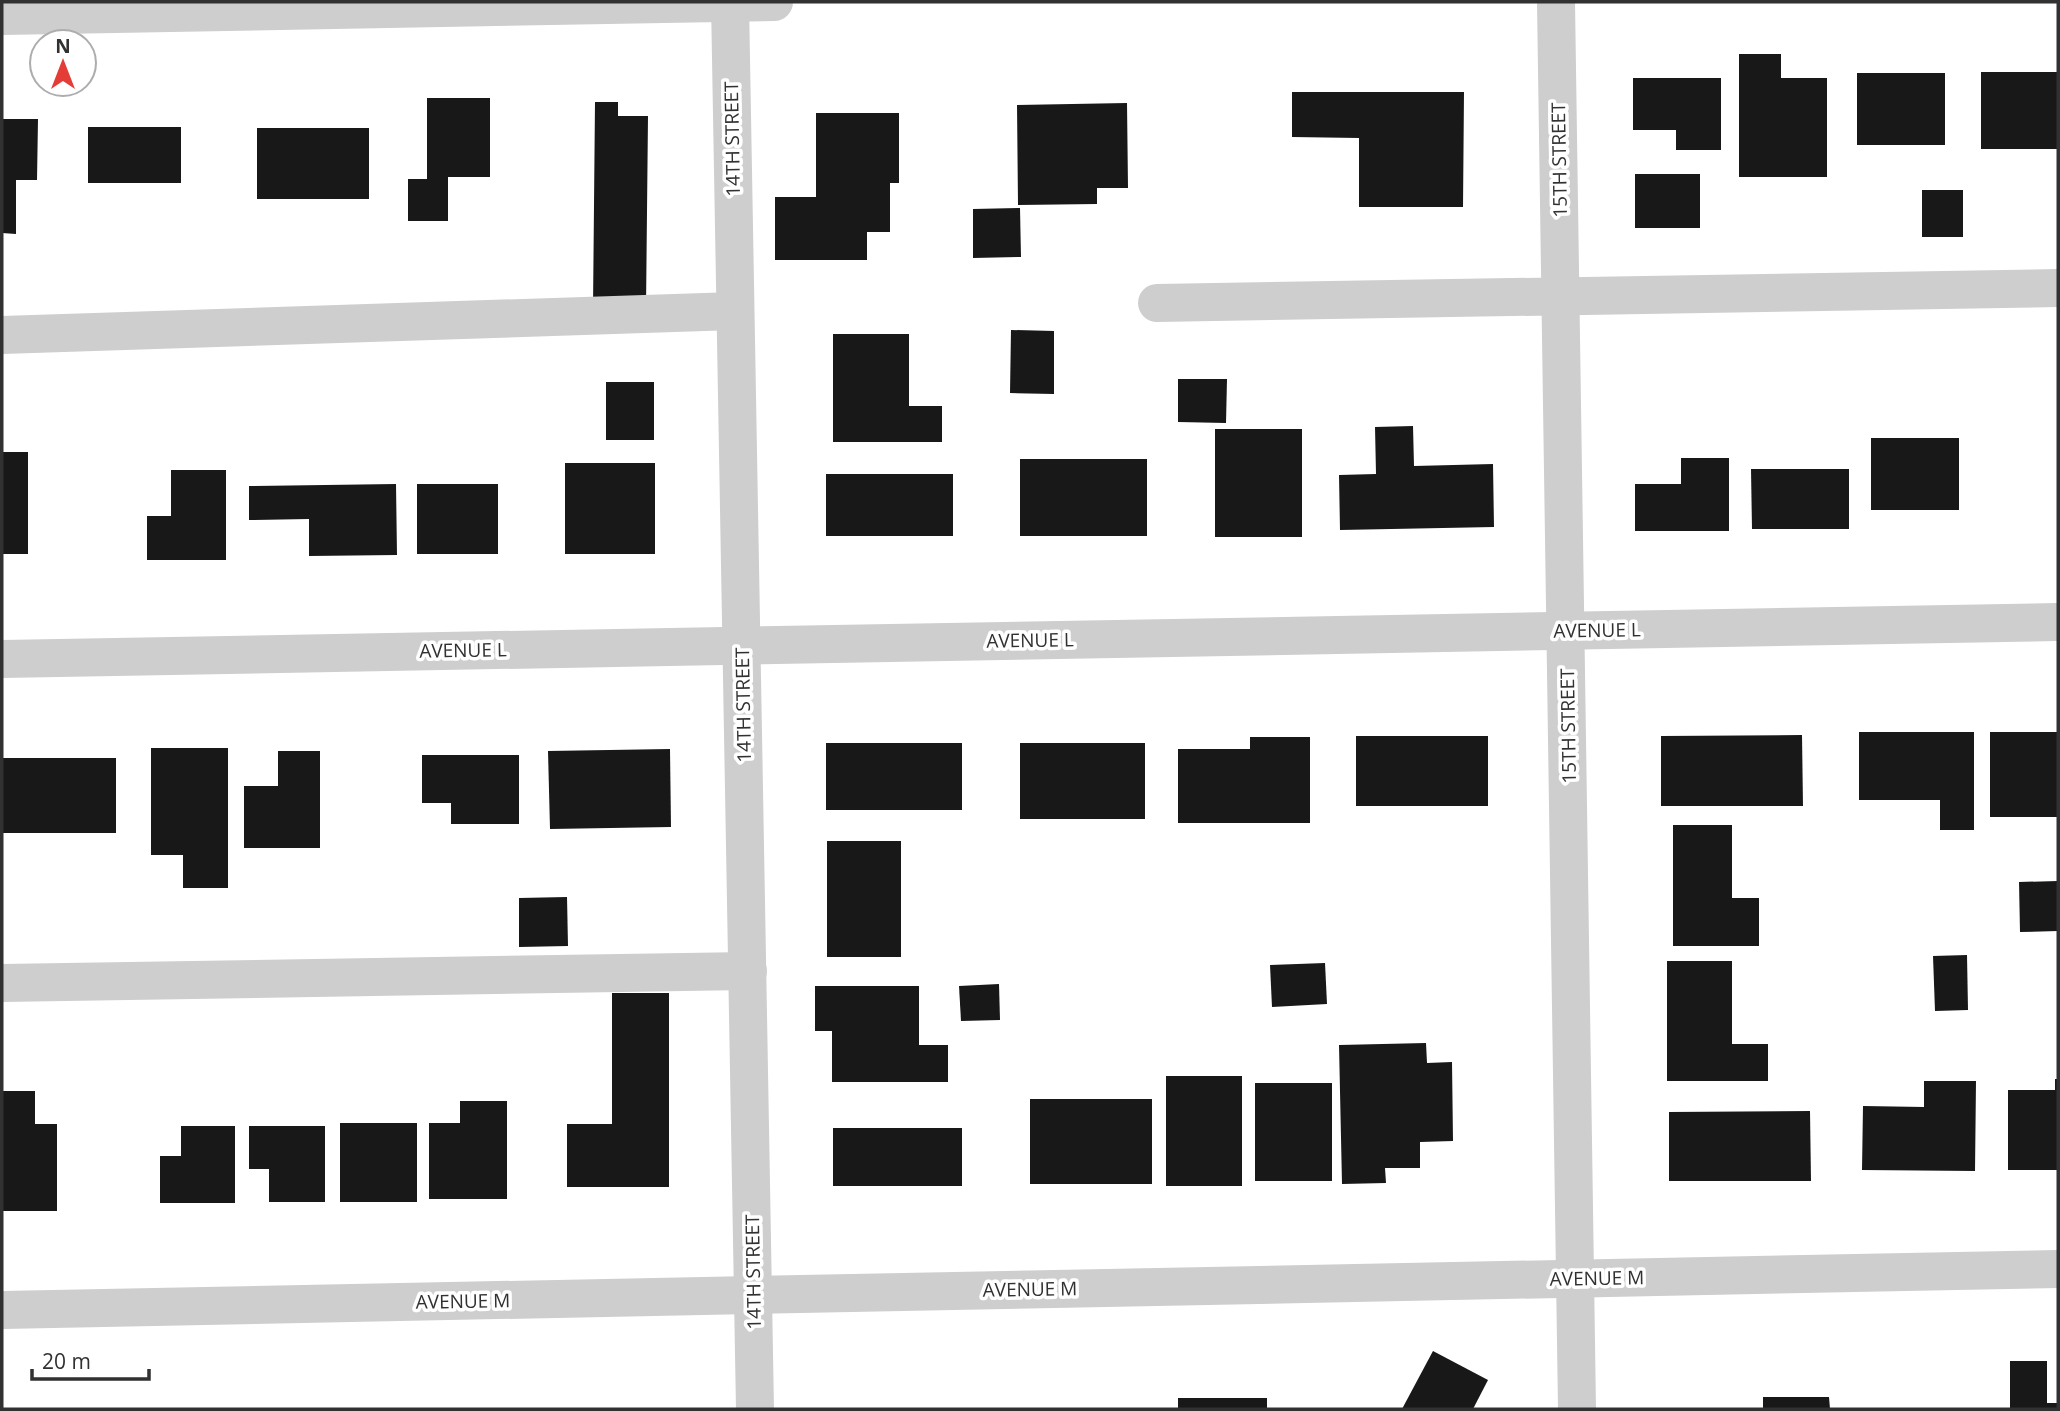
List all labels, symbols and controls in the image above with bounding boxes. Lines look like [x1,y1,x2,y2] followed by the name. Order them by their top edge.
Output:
[28,28,98,98] north arrow
[55,33,71,59] text: N
[718,81,746,197] street label: 14TH STREET
[1545,102,1573,218] street label: 15TH STREET
[1553,616,1641,644] street label: AVENUE L
[986,626,1074,654] street label: AVENUE L
[419,636,507,664] street label: AVENUE L
[729,647,757,763] street label: 14TH STREET
[1554,668,1582,784] street label: 15TH STREET
[739,1214,767,1330] street label: 14TH STREET
[1549,1264,1645,1292] street label: AVENUE M
[982,1275,1078,1303] street label: AVENUE M
[415,1287,511,1315] street label: AVENUE M
[32,1338,149,1382] scale bar
[42,1347,91,1375] text: 20 m

